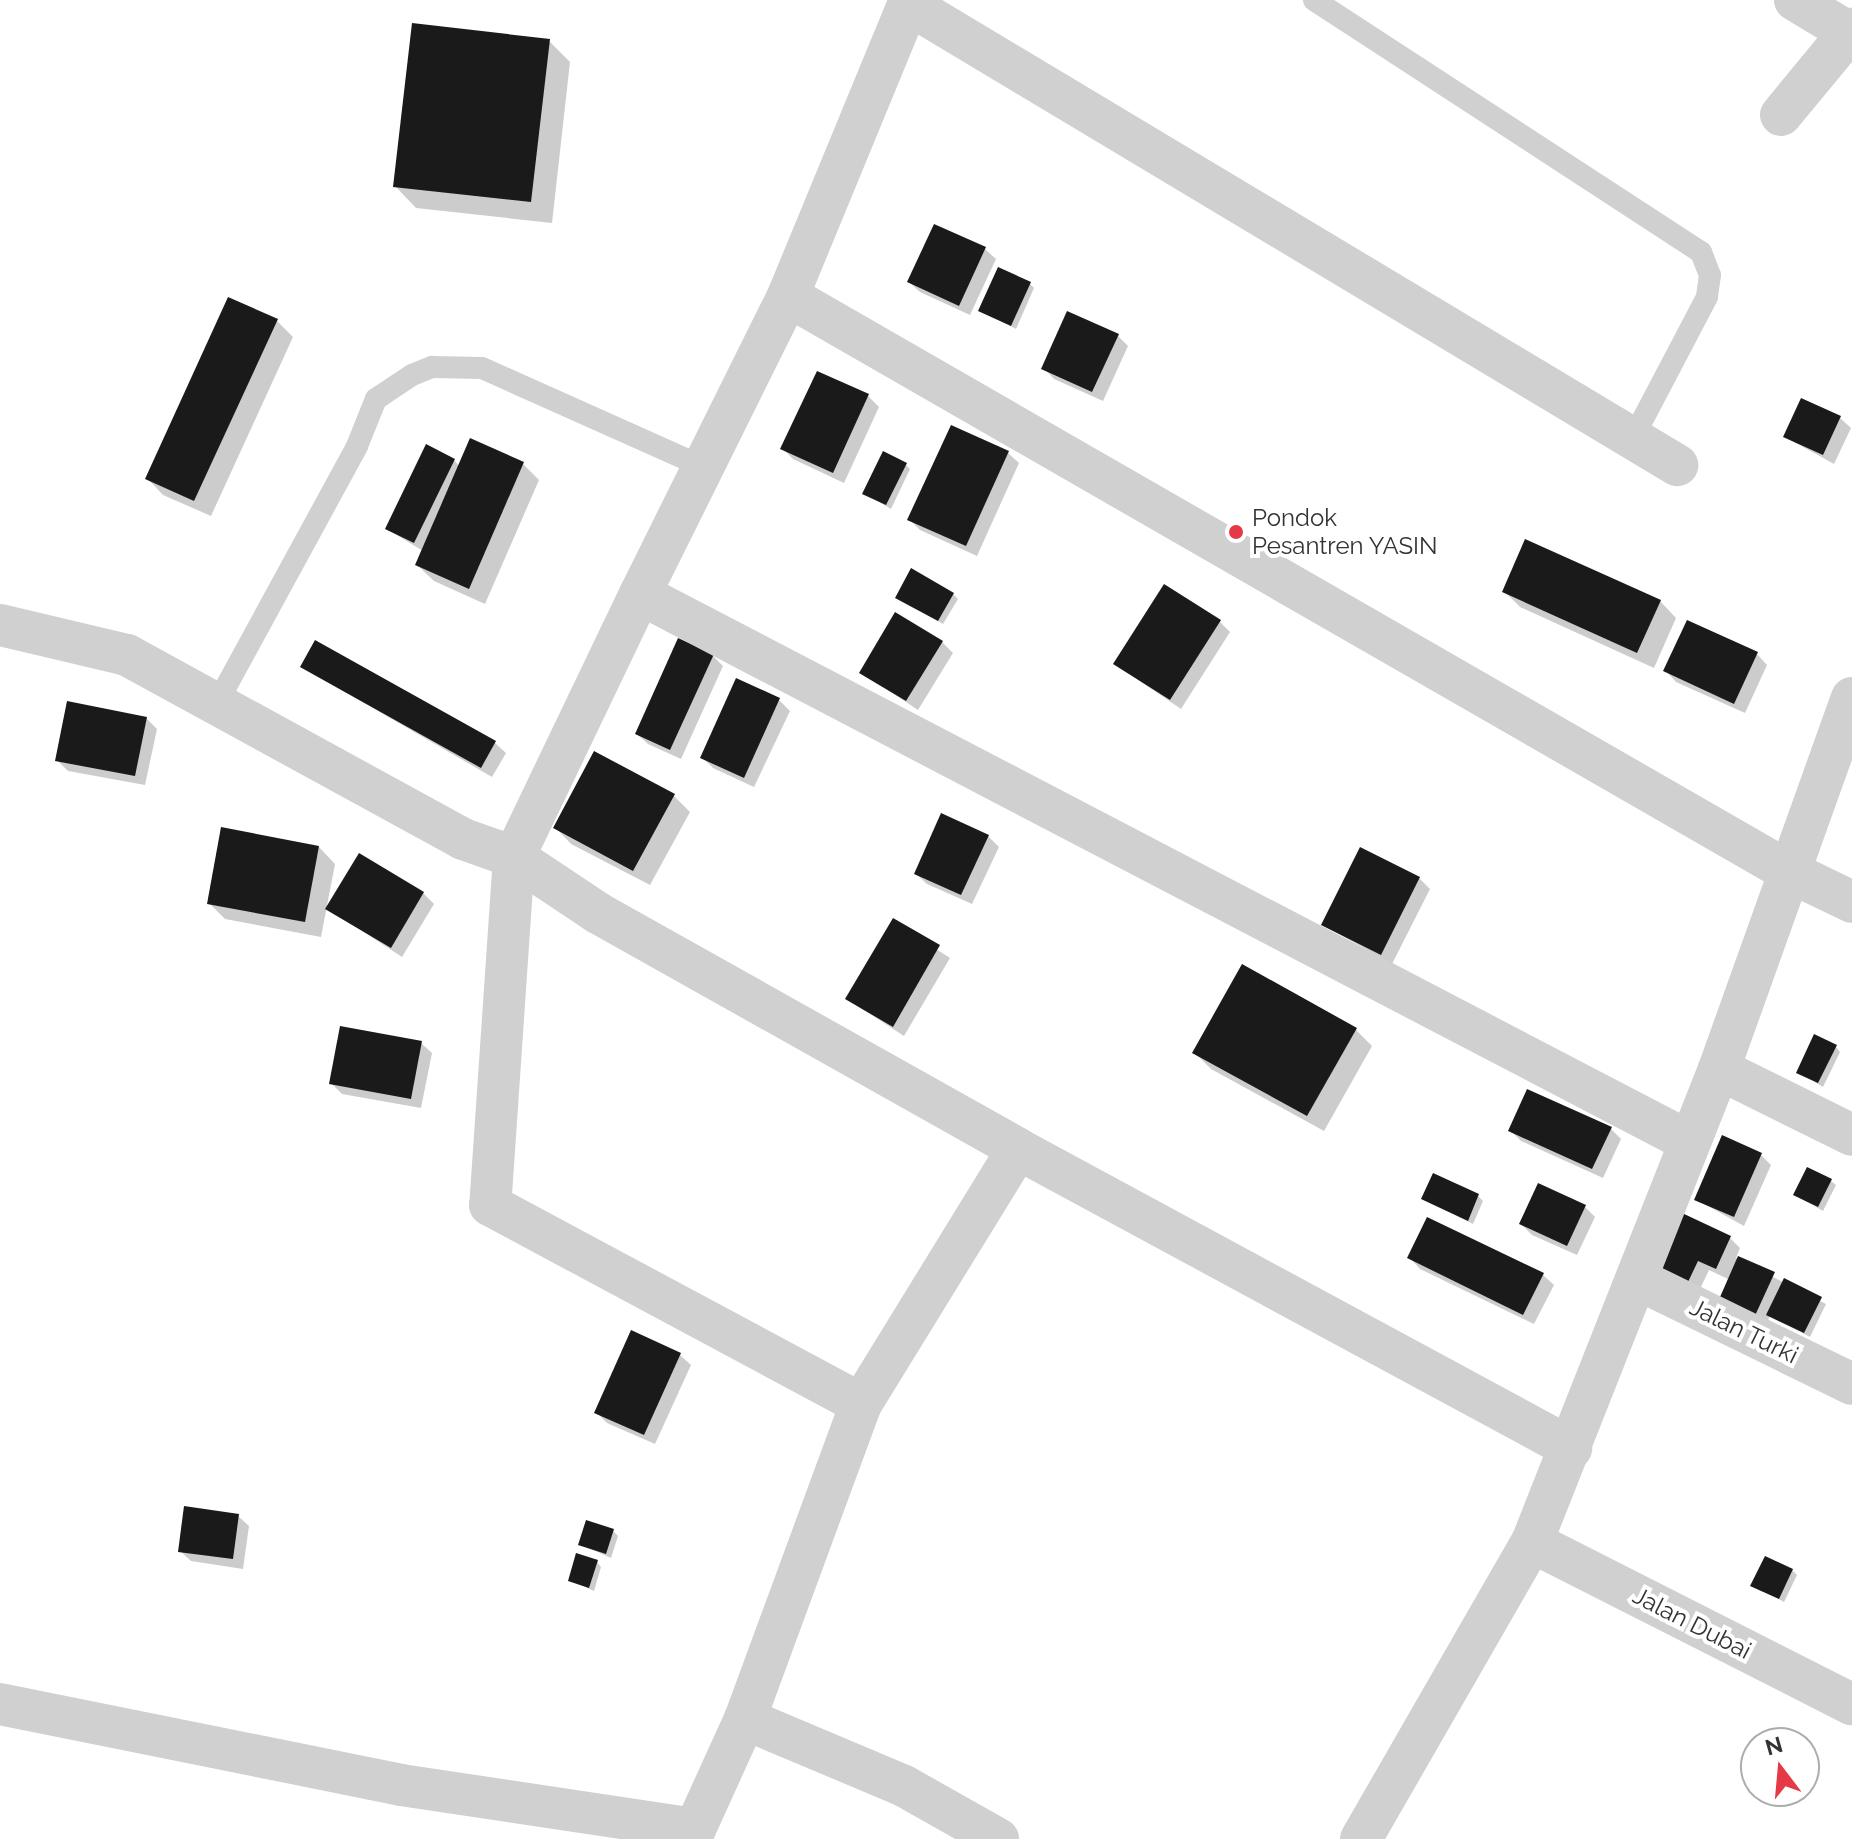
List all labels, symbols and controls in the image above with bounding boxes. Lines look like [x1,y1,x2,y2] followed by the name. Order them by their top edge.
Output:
[1252,504,1438,560] place label: Pondok Pesantren YASIN
[1227,523,1245,541] marker: Pondok Pesantren YASIN
[1685,1292,1803,1370] street label: Jalan Turki
[1628,1581,1756,1665] street label: Jalan Dubai
[1740,1727,1820,1807] north arrow
[1762,1731,1786,1761] text: N

